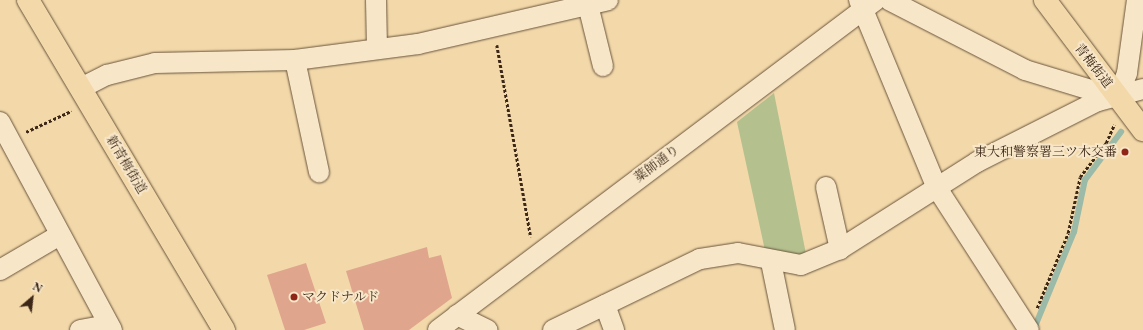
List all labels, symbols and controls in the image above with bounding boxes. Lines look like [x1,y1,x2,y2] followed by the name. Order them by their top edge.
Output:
[1071,41,1115,91] street label: 青梅街道
[103,133,149,197] street label: 新青梅街道
[632,142,682,186] street label: 薬師通り
[974,144,1117,160] place label: 東大和警察署三ツ木交番
[1120,147,1130,157] marker: 東大和警察署三ツ木交番
[12,278,52,318] north arrow
[30,279,45,296] text: N
[302,289,380,305] place label: マクドナルド
[289,292,299,302] marker: マクドナルド

